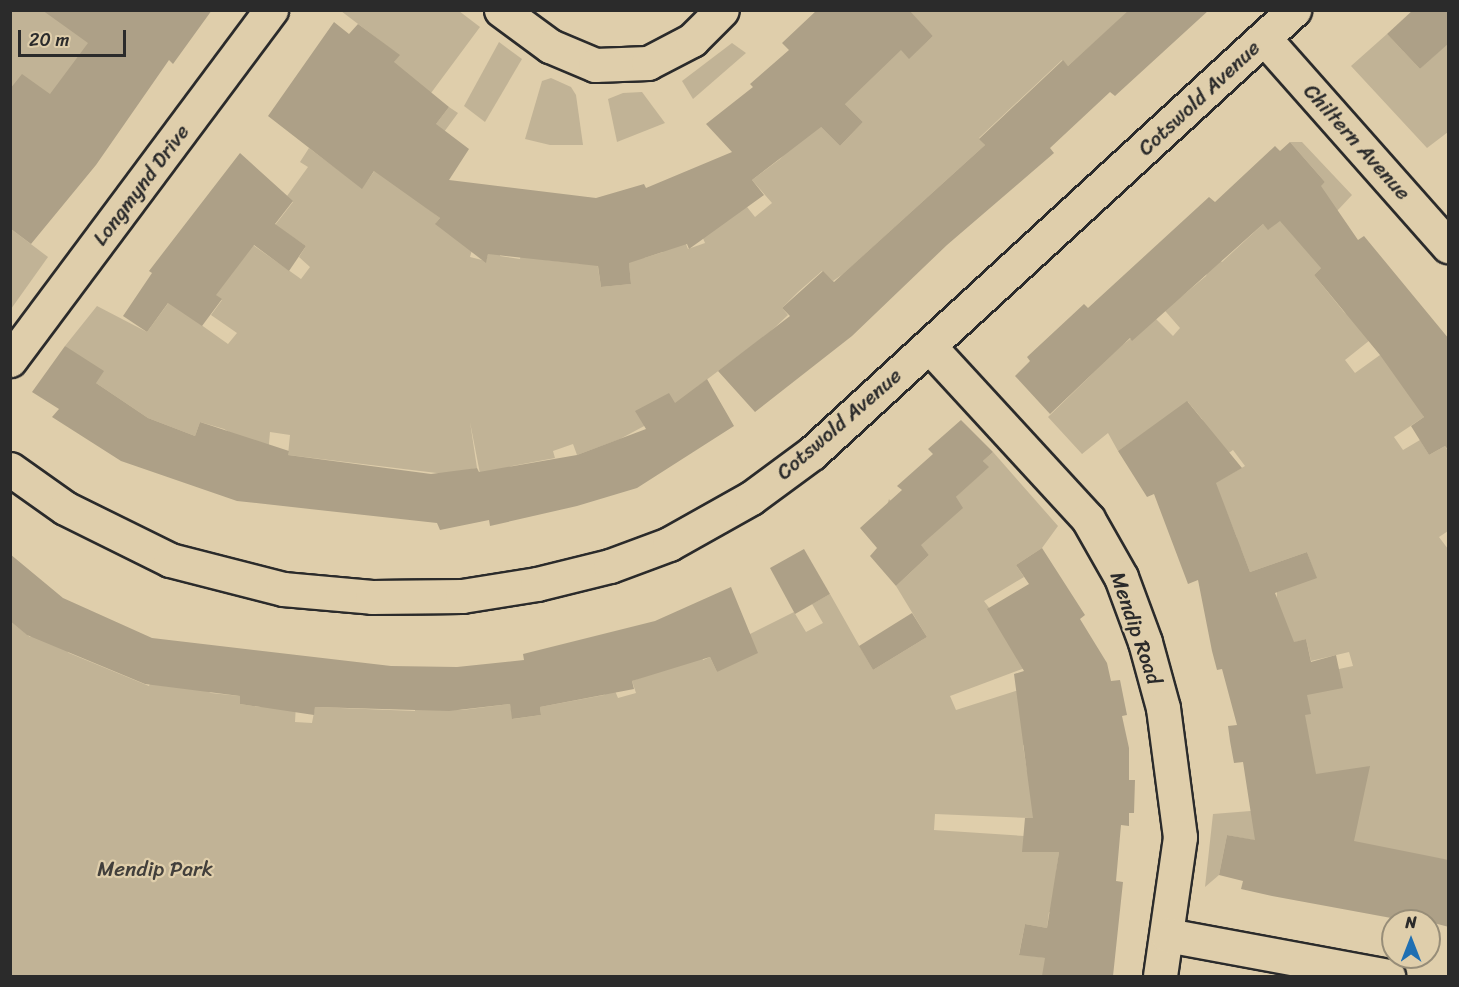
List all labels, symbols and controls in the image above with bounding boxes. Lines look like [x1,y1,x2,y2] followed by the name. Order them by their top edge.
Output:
[21,18,129,56] scale bar
[29,24,69,56] text: 20 m
[1133,35,1265,161] street label: Cotswold Avenue
[1298,79,1416,205] street label: Chiltern Avenue
[87,120,195,250] street label: Longmynd Drive
[771,363,907,485] street label: Cotswold Avenue
[1105,568,1167,688] street label: Mendip Road
[97,856,213,882] park label: Mendip Park
[1405,908,1417,937] text: N
[1381,909,1441,969] north arrow

